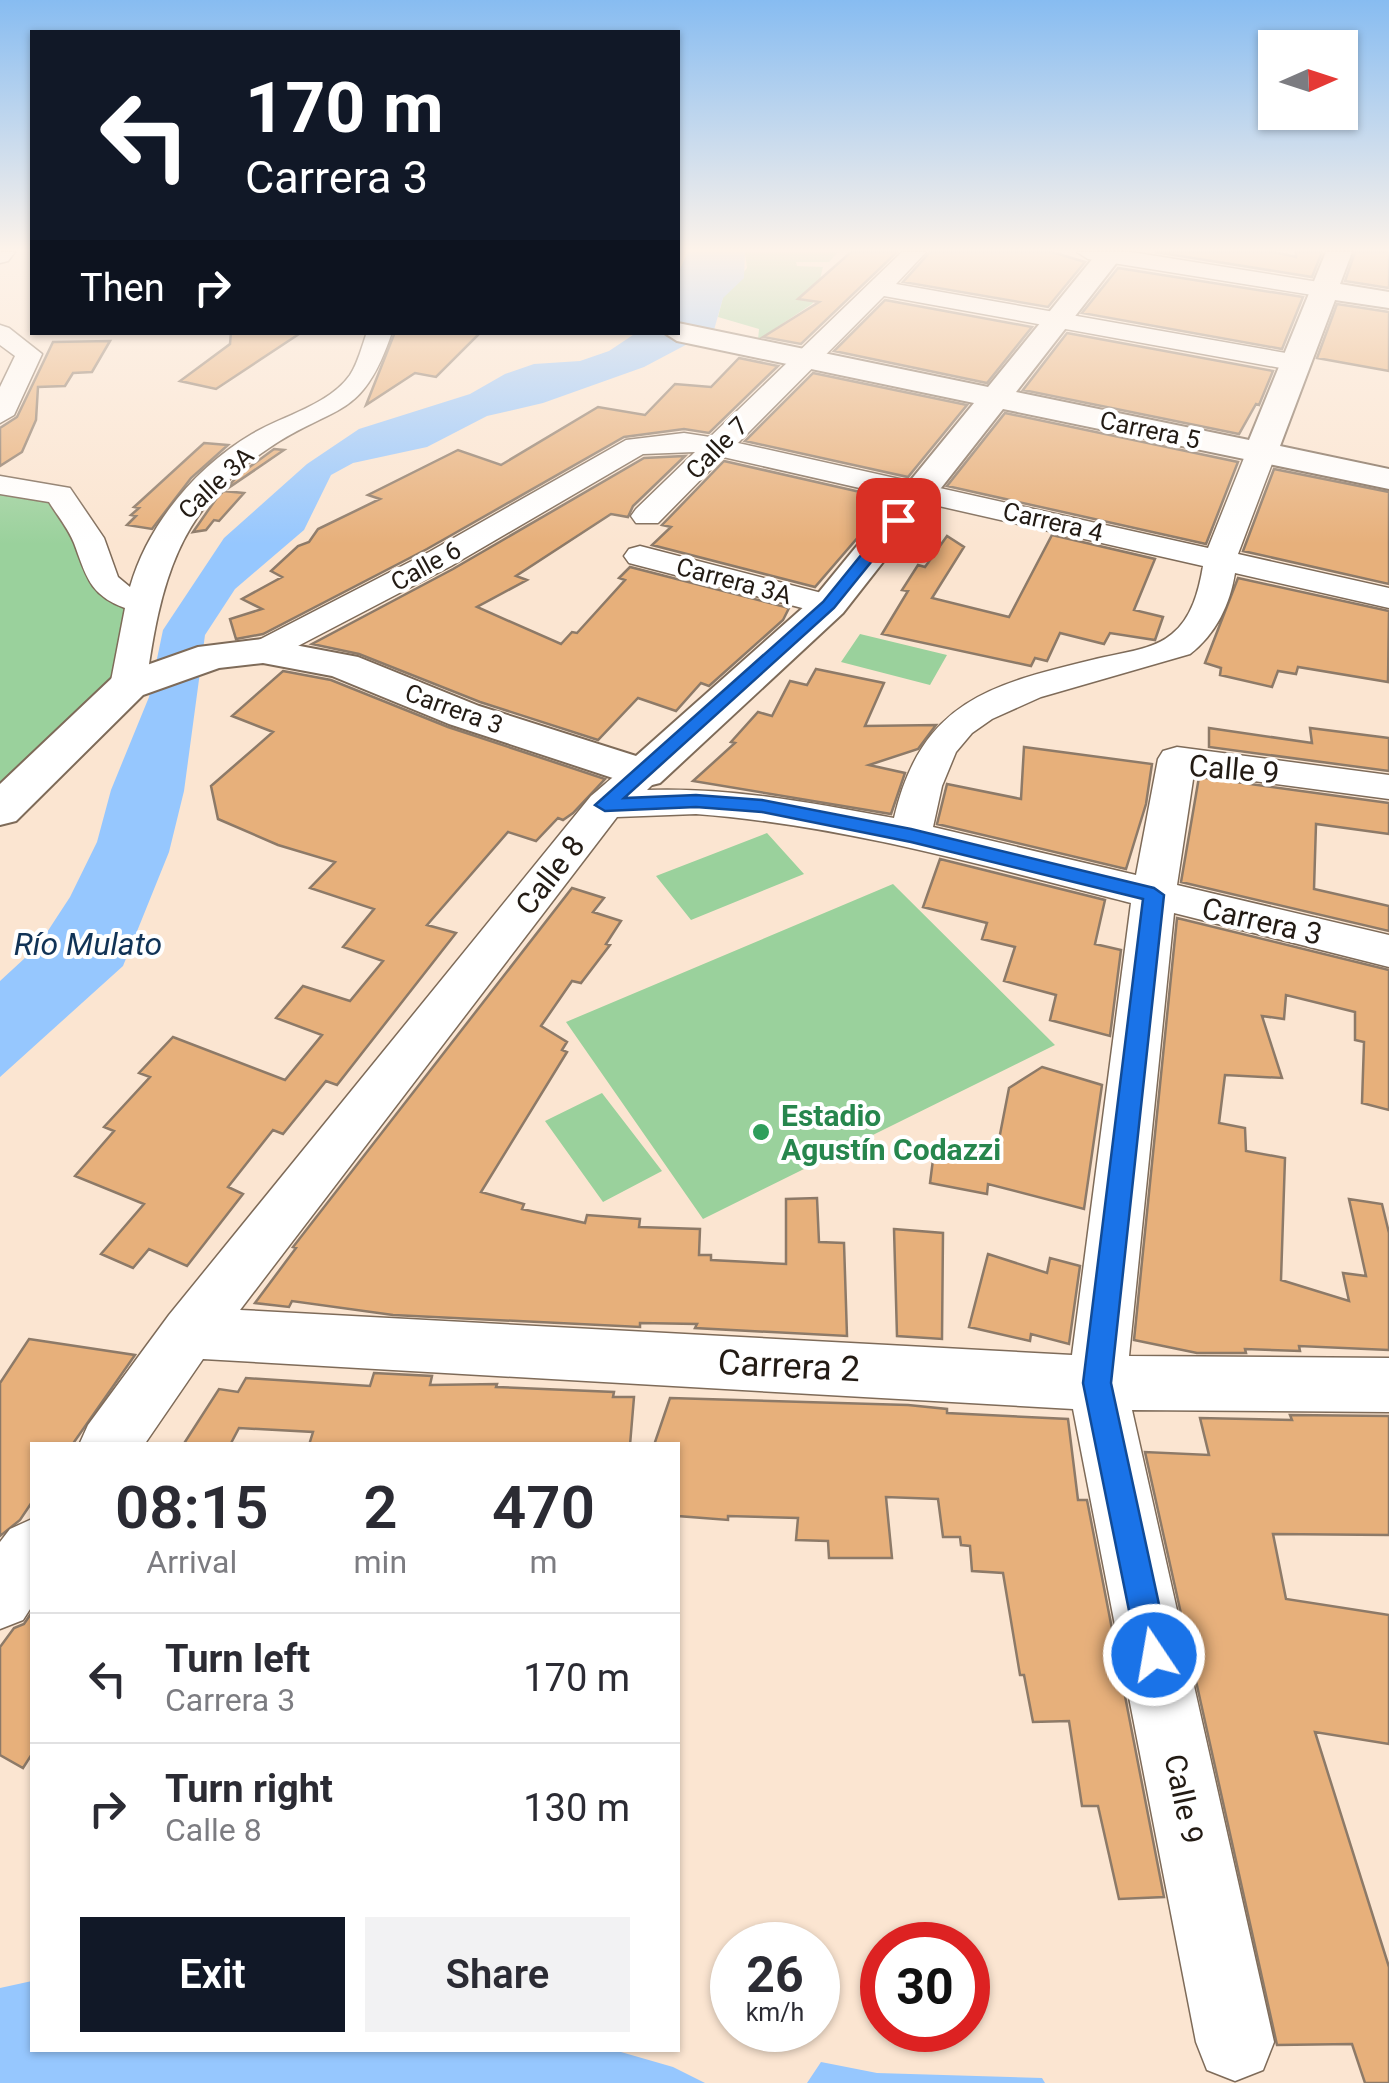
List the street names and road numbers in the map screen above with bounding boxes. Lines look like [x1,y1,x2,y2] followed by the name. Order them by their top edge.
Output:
[1097,405,1203,455] street label: Carrera 5
[680,411,754,485] street label: Calle 7
[173,441,259,525] street label: Calle 3A
[1000,496,1106,548] street label: Carrera 4
[386,535,466,597] street label: Calle 6
[673,552,795,610] street label: Carrera 3A
[401,678,507,740] street label: Carrera 3
[1187,748,1281,790] street label: Calle 9
[508,829,592,921] street label: Calle 8
[1199,890,1325,952] street label: Carrera 3
[717,1342,861,1390] street label: Carrera 2
[1157,1751,1211,1847] street label: Calle 9

